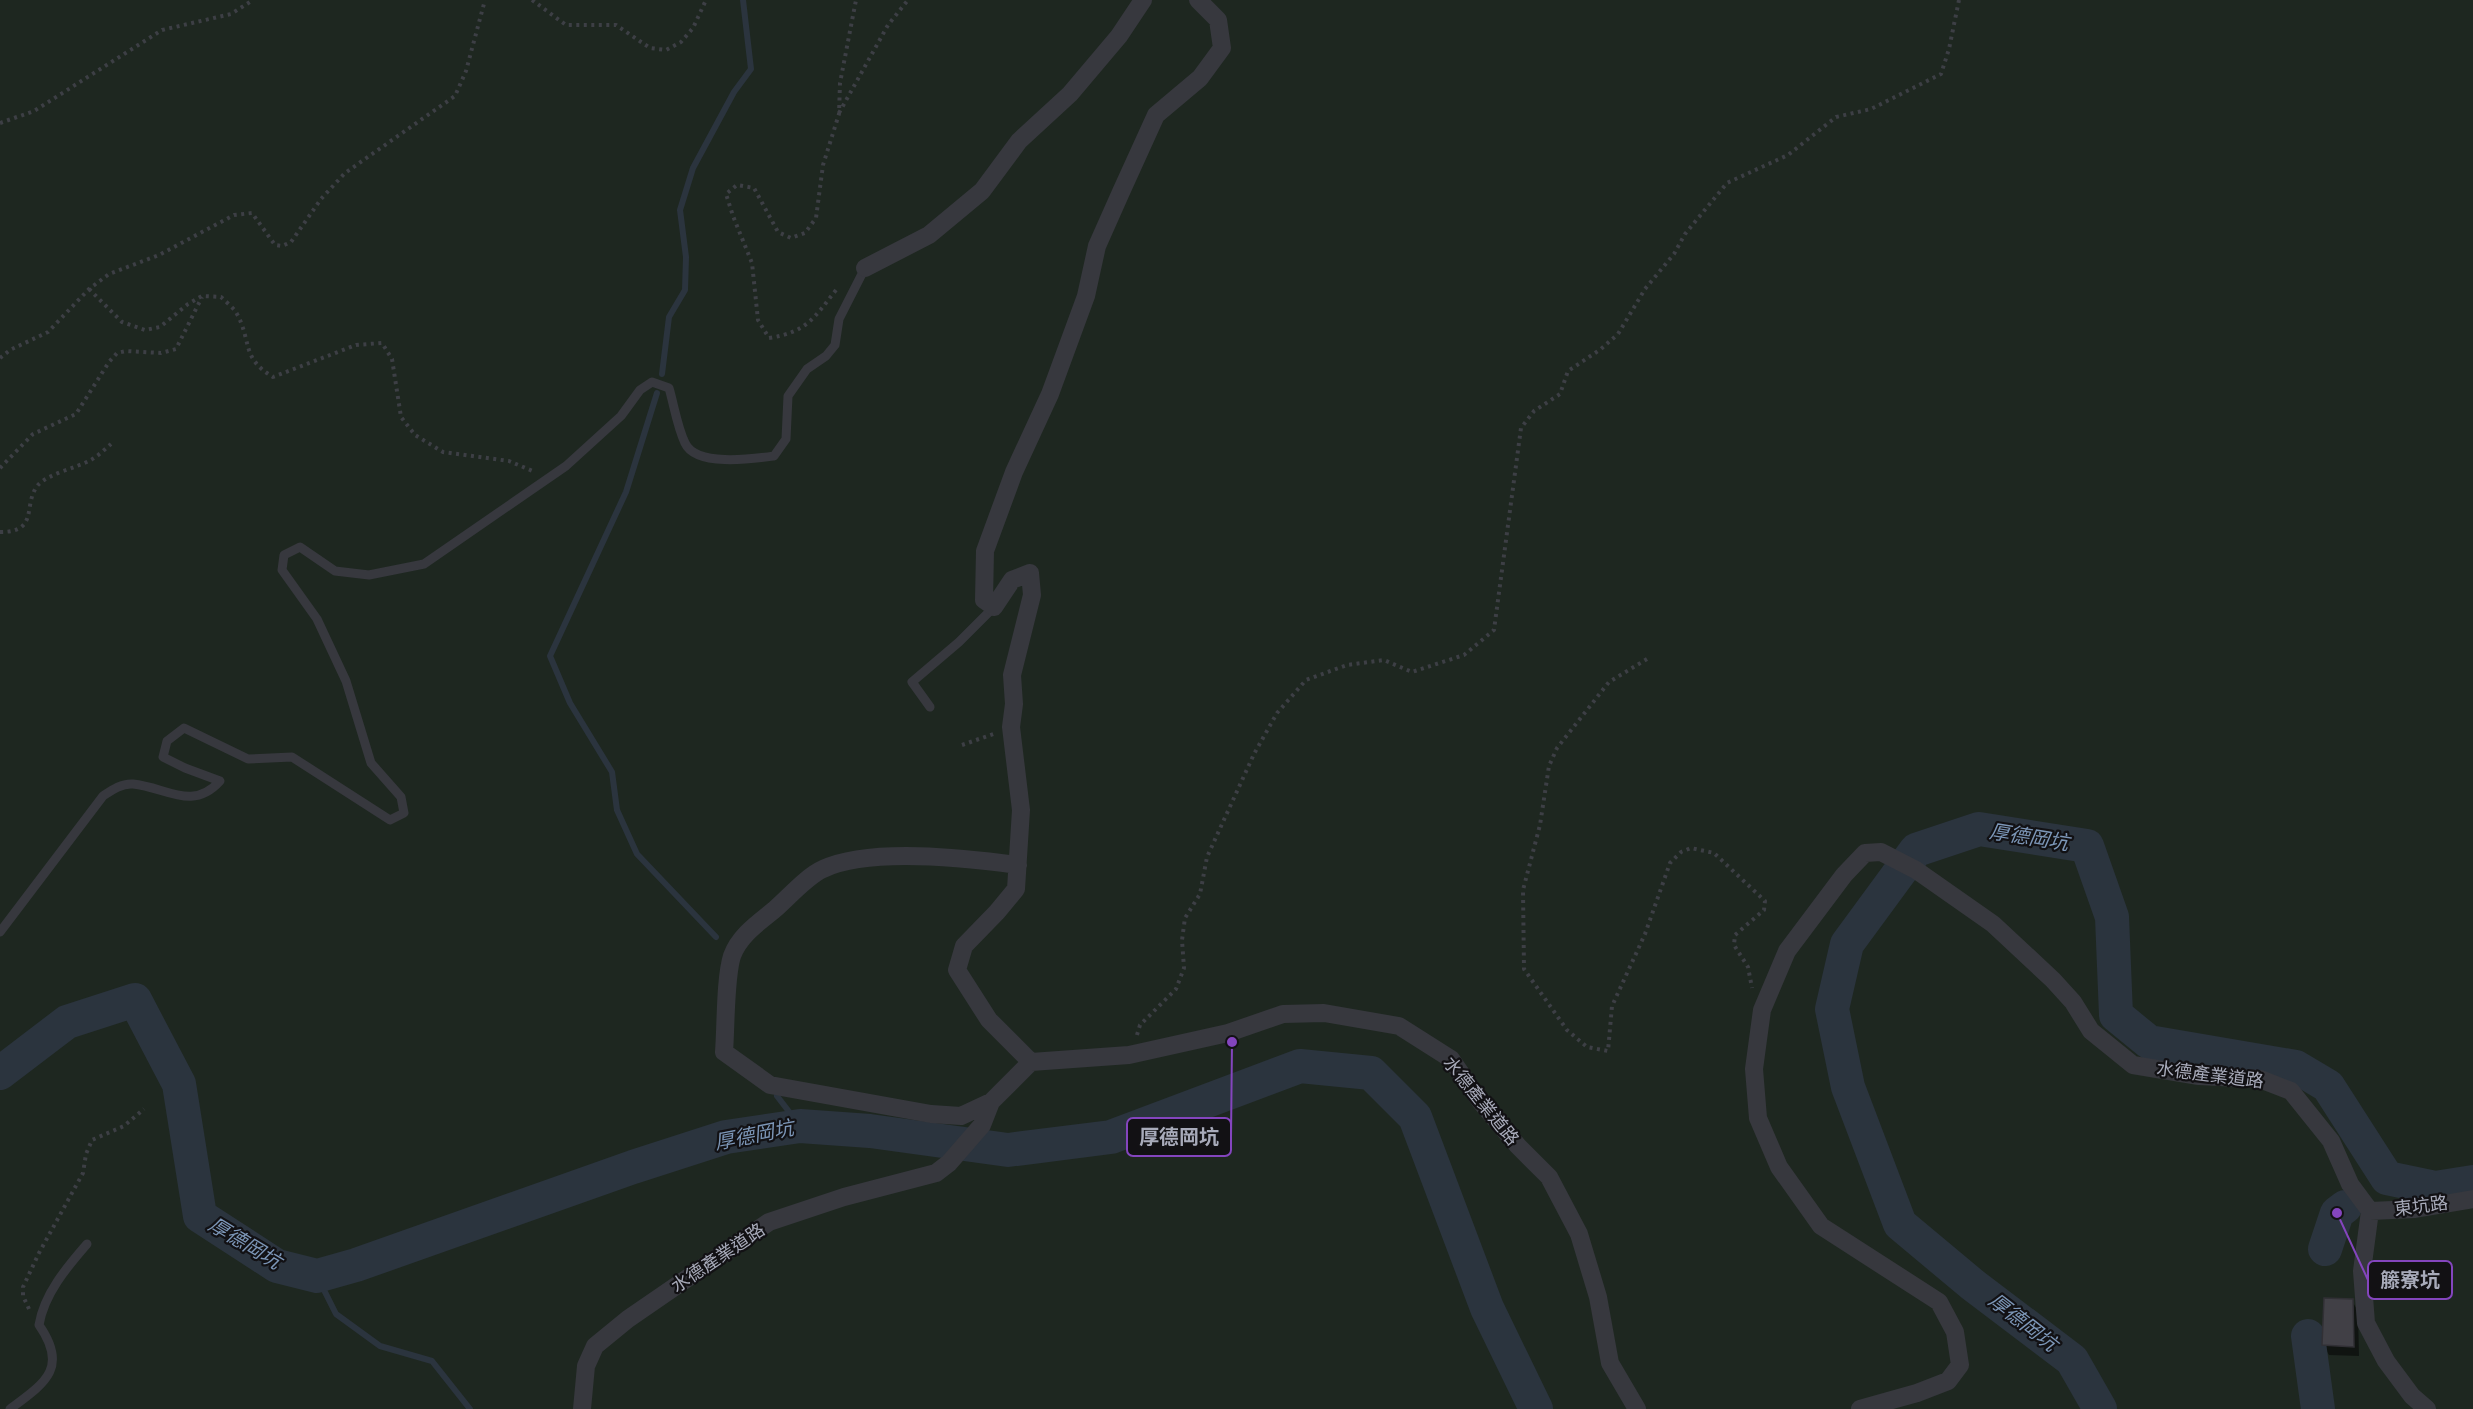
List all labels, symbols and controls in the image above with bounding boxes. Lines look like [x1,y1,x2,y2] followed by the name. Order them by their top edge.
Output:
[1988,819,2073,856] water label: 厚德岡坑
[1439,1052,1524,1149] street label: 水德產業道路
[2155,1058,2265,1092] street label: 水德產業道路
[712,1115,798,1154] water label: 厚德岡坑
[1127,1118,1231,1156] callout: 厚德岡坑
[1139,1125,1219,1149] text: 厚德岡坑
[2393,1192,2449,1219] street label: 東坑路
[205,1212,288,1275] water label: 厚德岡坑
[667,1219,768,1296] street label: 水德產業道路
[2368,1261,2452,1299] callout: 籐寮坑
[2380,1268,2440,1292] text: 籐寮坑
[1984,1288,2064,1358] water label: 厚德岡坑

